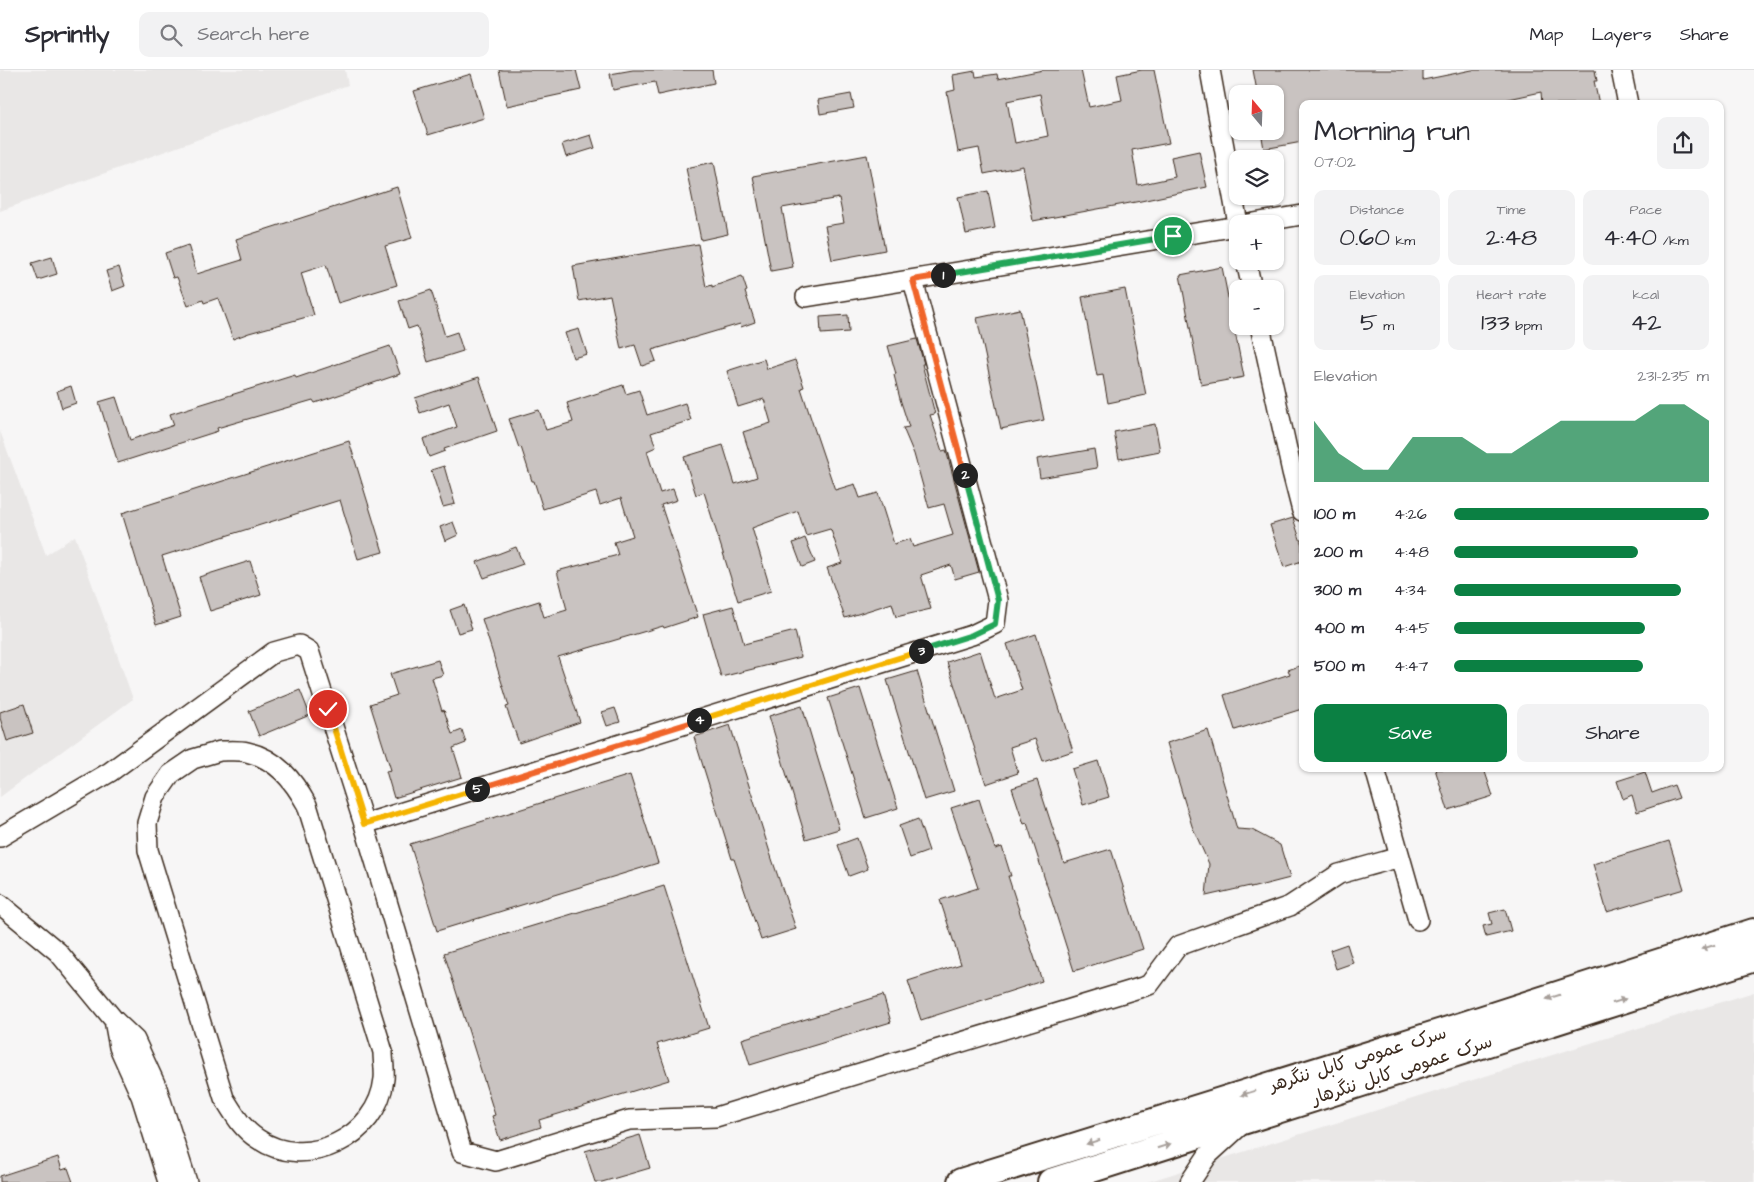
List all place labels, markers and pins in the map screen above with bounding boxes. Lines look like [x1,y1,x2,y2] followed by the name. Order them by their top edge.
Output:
[1152,215,1194,257] pin
[930,262,956,288] pin: 1
[952,462,978,488] pin: 2
[908,638,934,664] pin: 3
[307,688,349,730] pin
[686,708,712,732] pin: 4
[464,776,490,802] pin: 5

